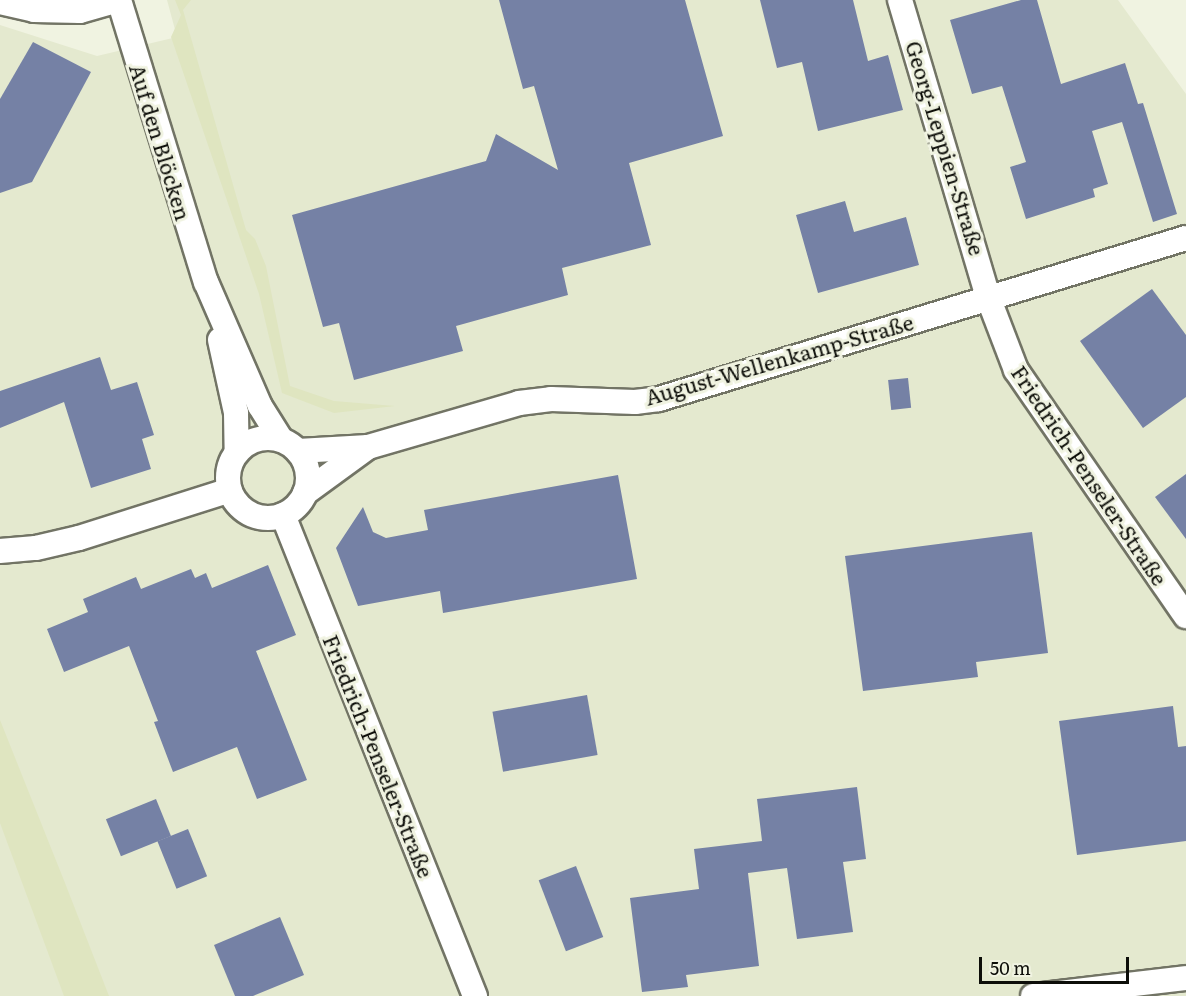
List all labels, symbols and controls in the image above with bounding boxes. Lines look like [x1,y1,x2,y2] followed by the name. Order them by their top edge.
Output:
[901,38,991,258] street label: Georg-Leppien-Straße
[125,61,197,223] street label: Auf den Blöcken
[642,309,916,409] street label: August-Wellenkamp-Straße
[1007,360,1173,590] street label: Friedrich-Penseler-Straße
[319,631,439,881] street label: Friedrich-Penseler-Straße
[982,945,1132,983] scale bar
[990,954,1031,981] text: 50 m

